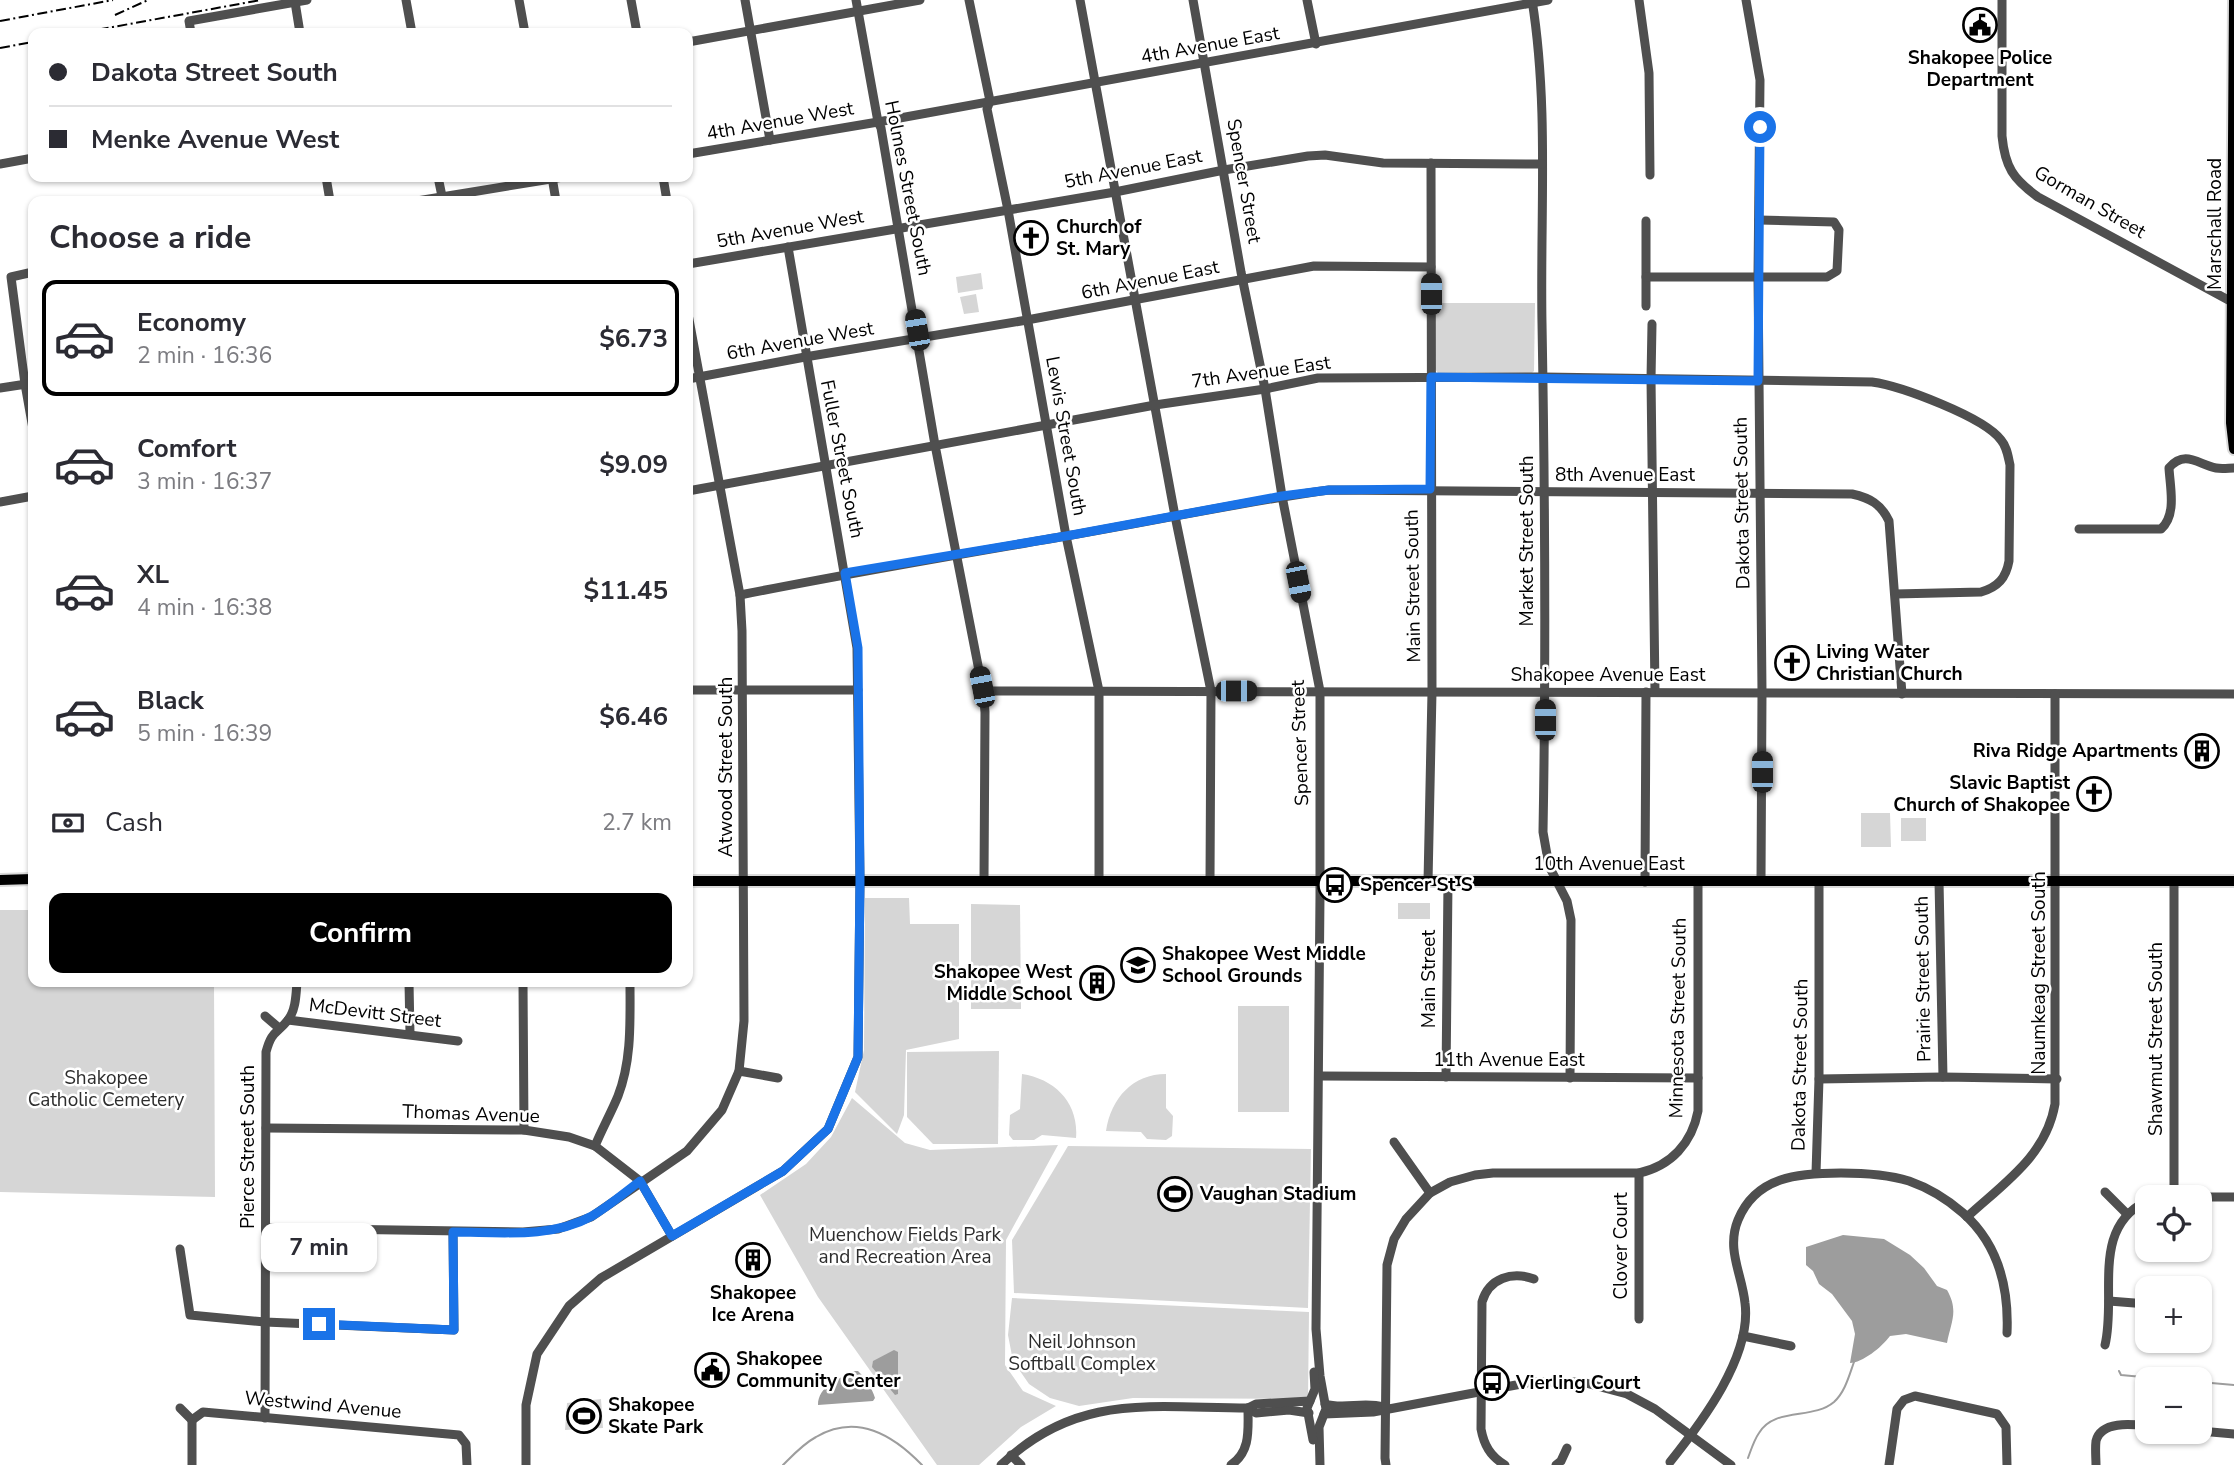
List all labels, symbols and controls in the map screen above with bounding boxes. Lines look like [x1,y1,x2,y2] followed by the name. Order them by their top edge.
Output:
[1961,6,1999,44] public building icon: Shakopee Police Department
[1139,20,1282,70] street label: 4th Avenue East
[1908,45,2052,93] place label: Shakopee Police Department
[91,55,338,90] text: Dakota Street South
[704,95,856,147] street label: 4th Avenue West
[878,98,938,278] street label: Holmes Street South
[1744,111,1776,143] route start
[1220,117,1268,246] street label: Spencer Street
[91,122,339,157] text: Menke Avenue West
[1062,143,1205,195] street label: 5th Avenue East
[2202,158,2228,290] street label: Marschall Road
[2029,159,2151,245] street label: Gorman Street
[714,203,866,255] street label: 5th Avenue West
[1056,214,1142,262] place label: Church of St. Mary
[49,216,251,259] text: Choose a ride
[1012,219,1050,257] church icon: Church of St. Mary
[1079,254,1222,306] street label: 6th Avenue East
[1421,273,1442,315] car
[137,305,246,340] text: Economy
[53,307,116,370] icon: car
[904,307,931,353] car
[724,315,876,367] street label: 6th Avenue West
[599,321,668,356] text: $6.73
[137,340,272,371] text: 2 min · 16:36
[1190,349,1332,395] street label: 7th Avenue East
[1039,354,1093,518] street label: Lewis Street South
[814,378,870,540] street label: Fuller Street South
[1727,416,1757,590] street label: Dakota Street South
[137,431,237,466] text: Comfort
[53,433,116,496] icon: car
[599,447,668,482] text: $9.09
[1514,455,1540,627] street label: Market Street South
[1555,462,1695,488] street label: 8th Avenue East
[137,466,272,497] text: 3 min · 16:37
[1399,509,1427,663] street label: Main Street South
[137,557,169,592] text: XL
[53,559,116,622] icon: car
[1284,559,1313,605] car
[584,573,668,608] text: $11.45
[137,592,272,623] text: 4 min · 16:38
[1816,639,1963,687] place label: Living Water Christian Church
[1773,644,1811,682] church icon: Living Water Christian Church
[1511,662,1706,688] street label: Shakopee Avenue East
[968,664,997,710] car
[713,677,739,857] street label: Atwood Street South
[1285,679,1315,806] street label: Spencer Street
[1216,681,1258,702] car
[137,683,204,718] text: Black
[53,685,116,748] icon: car
[599,699,668,734] text: $6.46
[1535,699,1556,741] car
[137,718,272,749] text: 5 min · 16:39
[2183,732,2221,770] building icon: Riva Ridge Apartments
[1973,738,2178,764] place label: Riva Ridge Apartments
[1752,751,1773,793] car
[1893,770,2071,818] place label: Slavic Baptist Church of Shakopee
[2075,775,2113,813] church icon: Slavic Baptist Church of Shakopee
[49,804,87,842] icon: cash
[105,805,163,840] text: Cash
[602,807,672,838] text: 2.7 km
[1533,851,1685,877] street label: 10th Avenue East
[1316,866,1354,904] bus stop icon: Spencer St S
[2026,871,2052,1075] street label: Naumkeag Street South
[1360,872,1473,898] place label: Spencer St S
[49,893,672,973] button: Confirm
[1909,896,1937,1062] street label: Prairie Street South
[1663,917,1693,1119] street label: Minnesota Street South
[1416,930,1442,1028] street label: Main Street
[1162,941,1366,989] place label: Shakopee West Middle School Grounds
[2143,942,2169,1136] street label: Shawmut Street South
[1119,946,1157,984] school or university icon: Shakopee West Middle School Grounds
[934,959,1073,1007] place label: Shakopee West Middle School
[1078,964,1116,1002] building icon: Shakopee West Middle School
[1785,978,1815,1152] street label: Dakota Street South
[307,992,443,1034] street label: McDevitt Street
[1433,1047,1585,1073] street label: 11th Avenue East
[28,1065,185,1113] park label: Shakopee Catholic Cemetery
[235,1065,261,1229] street label: Pierce Street South
[402,1099,540,1129] street label: Thomas Avenue
[1156,1175,1194,1213] sports icon: Vaughan Stadium
[1199,1181,1357,1207] place label: Vaughan Stadium
[2135,1185,2212,1444] map controls
[2135,1185,2212,1262] button: locate
[1608,1192,1634,1300] street label: Clover Court
[261,1222,377,1272] callout: 7 min
[809,1222,1002,1270] park label: Muenchow Fields Park and Recreation Area
[289,1232,349,1263] text: 7 min
[734,1241,772,1279] building icon: Shakopee Ice Arena
[2135,1276,2212,1353] button: +
[710,1280,796,1328] place label: Shakopee Ice Arena
[303,1308,335,1340] route end
[1008,1329,1156,1377] park label: Neil Johnson Softball Complex
[736,1346,901,1394] place label: Shakopee Community Center
[693,1351,731,1389] public building icon: Shakopee Community Center
[1473,1364,1511,1402] bus stop icon: Vierling Court
[2135,1367,2212,1444] button: −
[1515,1370,1641,1396] place label: Vierling Court
[243,1385,403,1425] street label: Westwind Avenue
[608,1392,704,1440] place label: Shakopee Skate Park
[565,1397,603,1435] sports icon: Shakopee Skate Park

